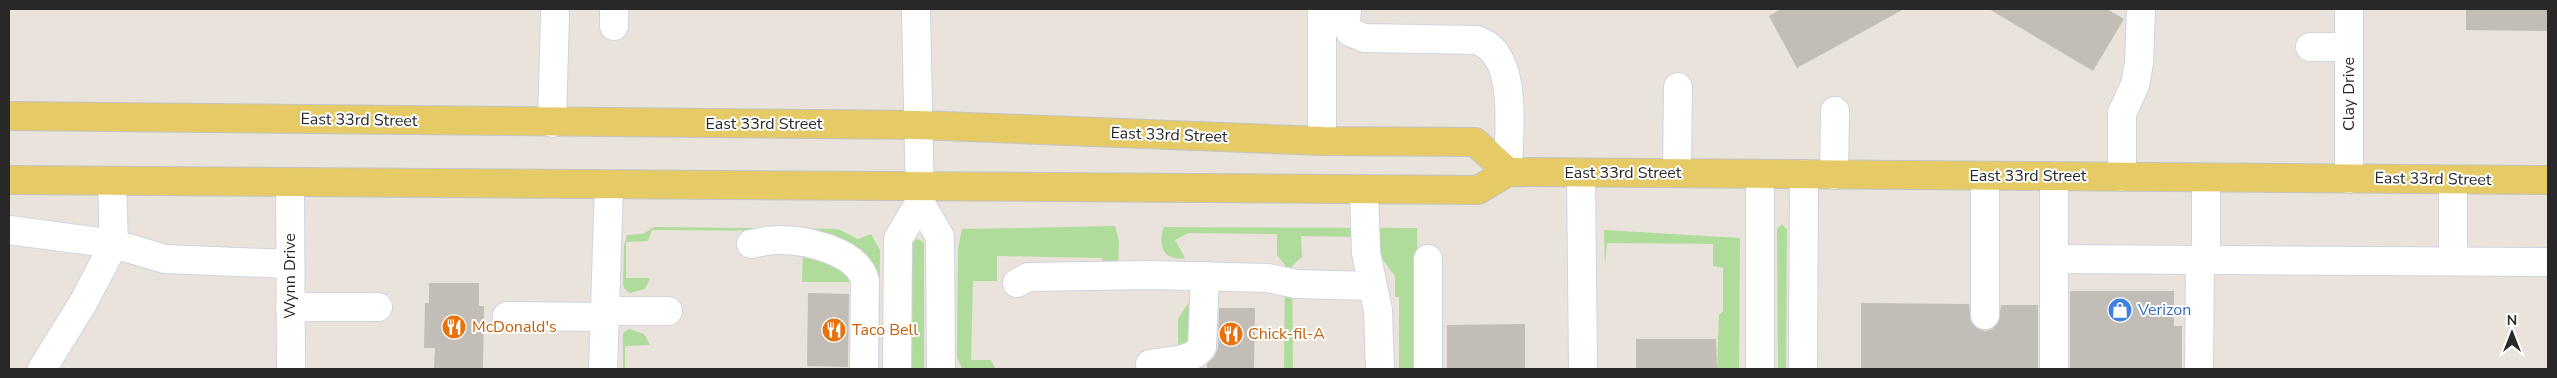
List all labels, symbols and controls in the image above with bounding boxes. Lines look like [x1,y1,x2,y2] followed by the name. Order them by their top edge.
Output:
[2338,57,2360,131] street label: Clay Drive
[300,108,418,132] street label: East 33rd Street
[706,113,823,135] street label: East 33rd Street
[1110,122,1228,148] street label: East 33rd Street
[1565,162,1682,184] street label: East 33rd Street
[1970,165,2087,187] street label: East 33rd Street
[2374,167,2492,191] street label: East 33rd Street
[279,233,301,319] street label: Wynn Drive
[2107,297,2133,323] shop icon: Verizon
[2137,299,2191,321] place label: Verizon
[2487,308,2537,358] north arrow
[2507,311,2517,330] text: N
[441,314,467,340] restaurant icon: McDonald's
[472,316,557,338] place label: McDonald's
[821,317,847,343] restaurant icon: Taco Bell
[852,319,918,341] place label: Taco Bell
[1218,321,1244,347] restaurant icon: Chick-fil-A
[1248,323,1325,345] place label: Chick-fil-A

